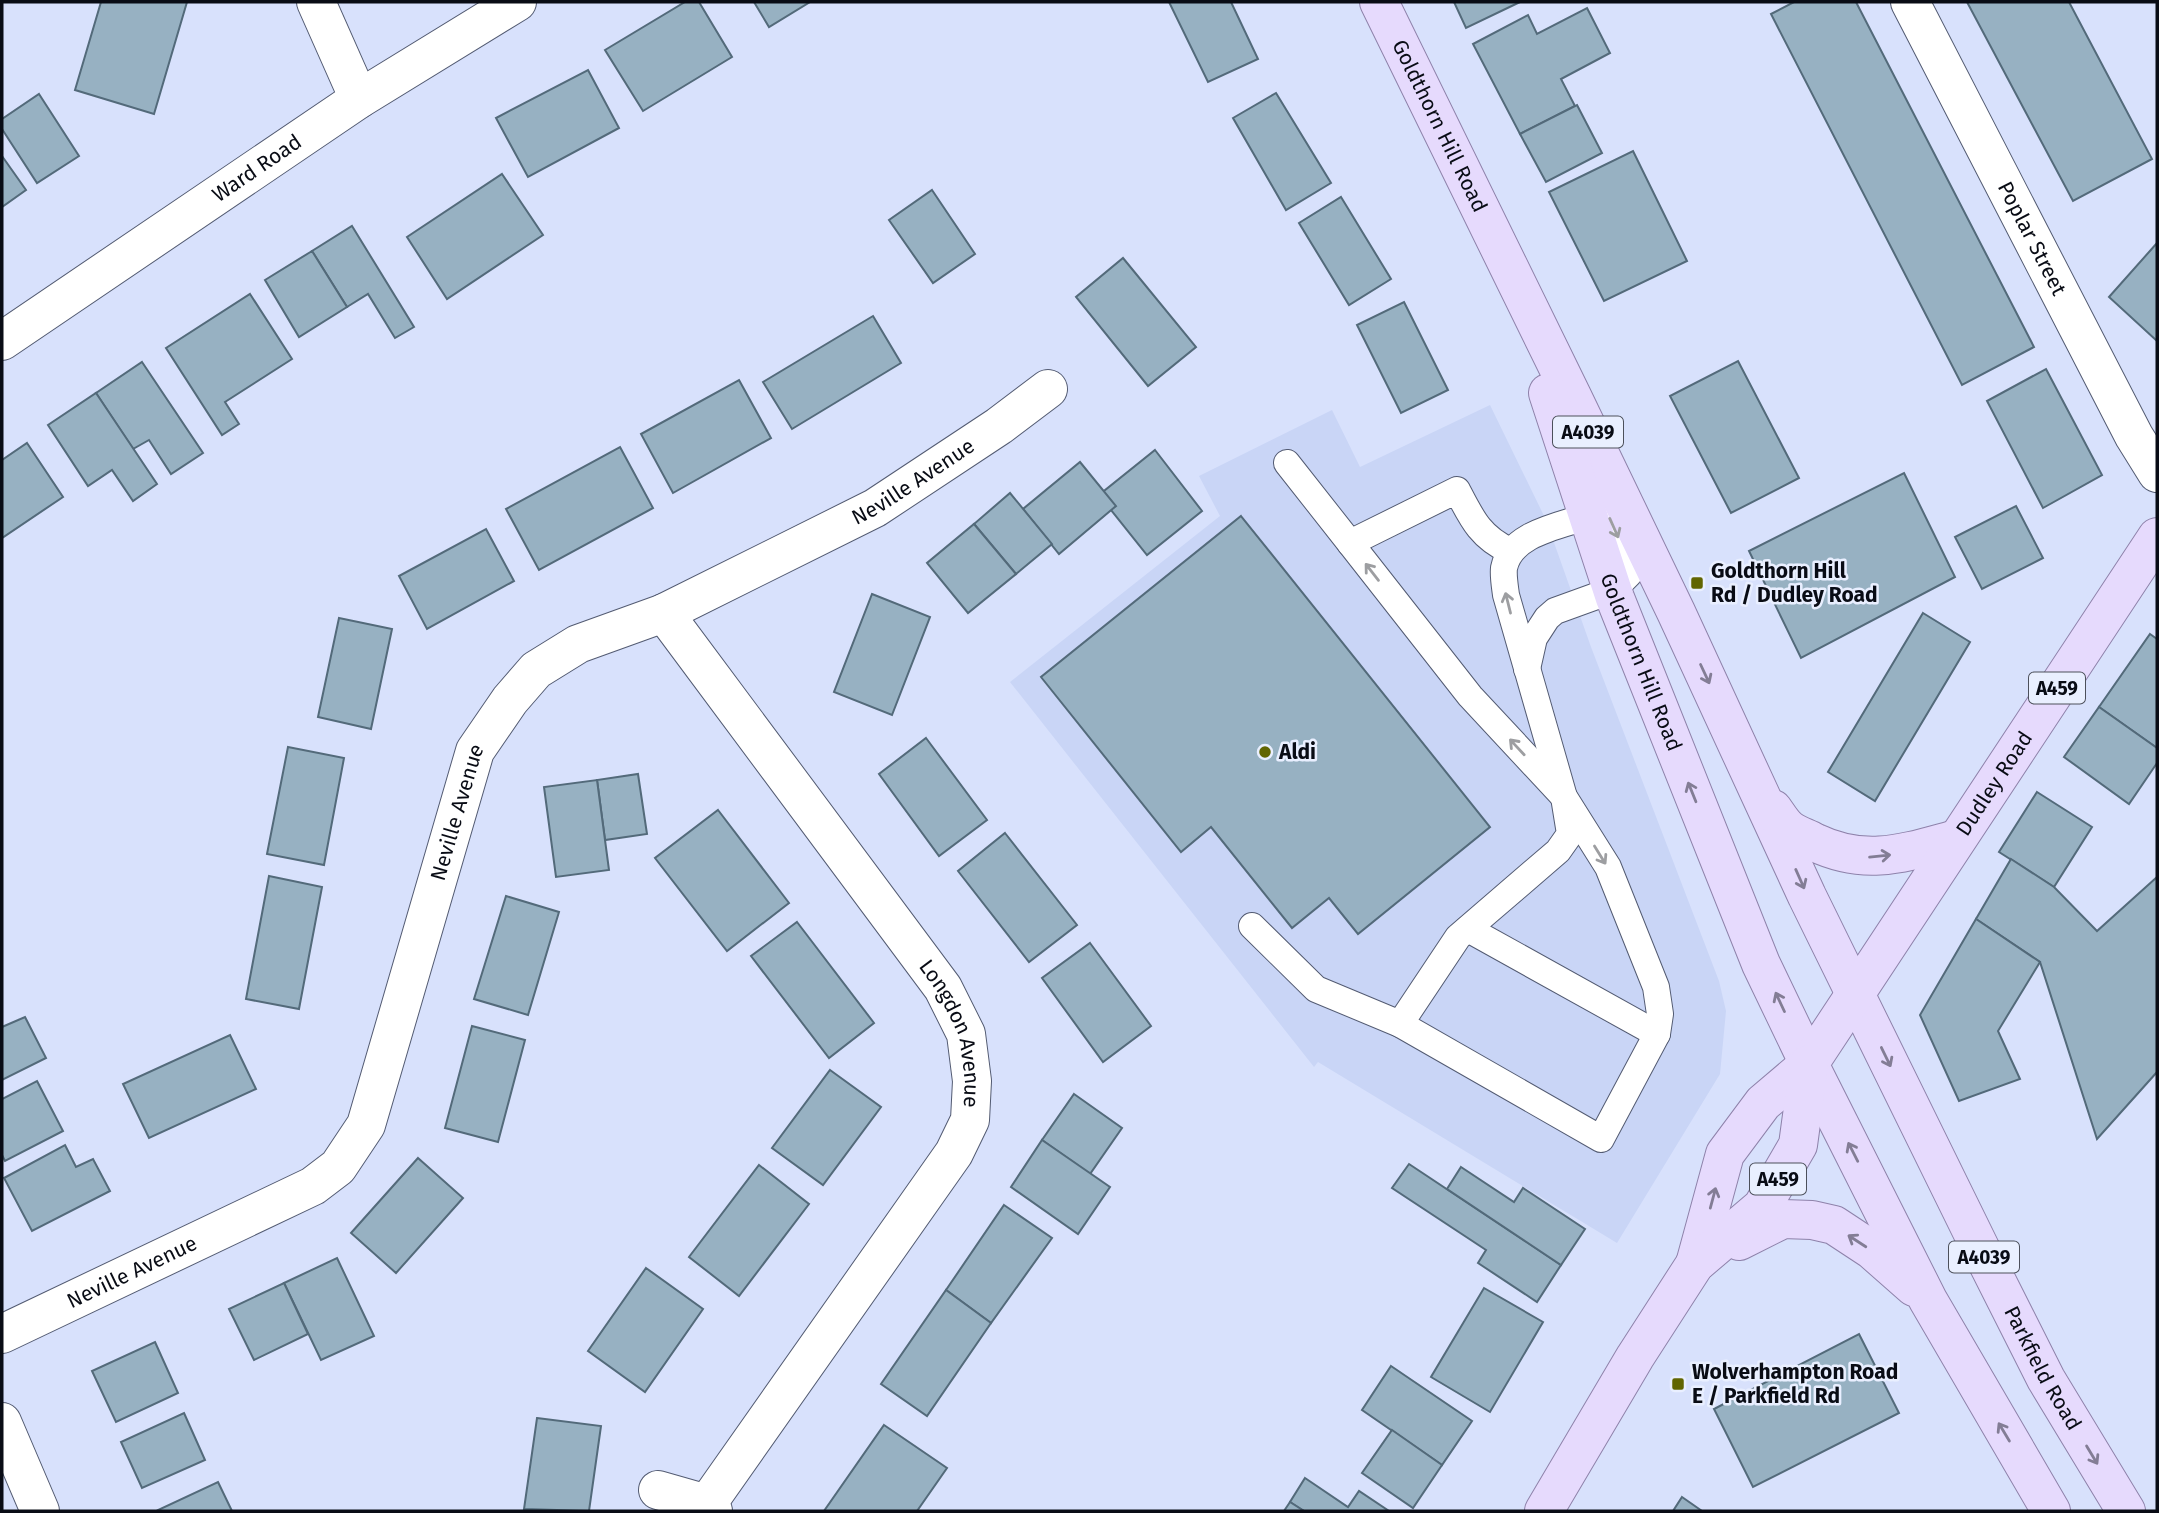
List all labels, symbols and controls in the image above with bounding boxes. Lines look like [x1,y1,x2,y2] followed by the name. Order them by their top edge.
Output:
[1386,35,1493,216] street label: Goldthorn Hill Road
[207,129,307,208] street label: Ward Road
[1992,177,2072,300] street label: Poplar Street
[1553,416,1623,448] road number: A4039
[847,433,979,531] street label: Neville Avenue
[1608,517,1621,538] one-way arrow
[1711,558,1878,608] place label: Goldthorn Hill Rd / Dudley Road
[1365,563,1380,582] one-way arrow
[1595,570,1688,755] street label: Goldthorn Hill Road
[1689,575,1705,591] marker: Goldthorn Hill Rd / Dudley Road
[1501,593,1514,615] one-way arrow
[1698,663,1712,684] one-way arrow
[2029,673,2085,704] road number: A459
[1950,726,2038,841] street label: Dudley Road
[425,738,489,884] street label: Neville Avenue
[1278,739,1316,765] place label: Aldi
[1509,739,1526,756] one-way arrow
[1257,744,1273,760] marker: Aldi
[1685,782,1698,804] one-way arrow
[1594,844,1608,864] one-way arrow
[1869,849,1891,862] one-way arrow
[1794,868,1807,889] one-way arrow
[913,954,985,1108] street label: Longdon Avenue
[1772,992,1786,1013] one-way arrow
[1879,1046,1893,1067] one-way arrow
[1845,1142,1859,1163] one-way arrow
[1750,1163,1806,1194] road number: A459
[1707,1188,1720,1210] one-way arrow
[63,1230,201,1314] street label: Neville Avenue
[1848,1233,1868,1247] one-way arrow
[1949,1242,2019,1273] road number: A4039
[1998,1302,2087,1435] street label: Parkfield Road
[1692,1359,1898,1409] place label: Wolverhampton Road E / Parkfield Rd
[1670,1376,1686,1392] marker: Wolverhampton Road E / Parkfield Rd
[1996,1422,2010,1442] one-way arrow
[2085,1444,2099,1464] one-way arrow

